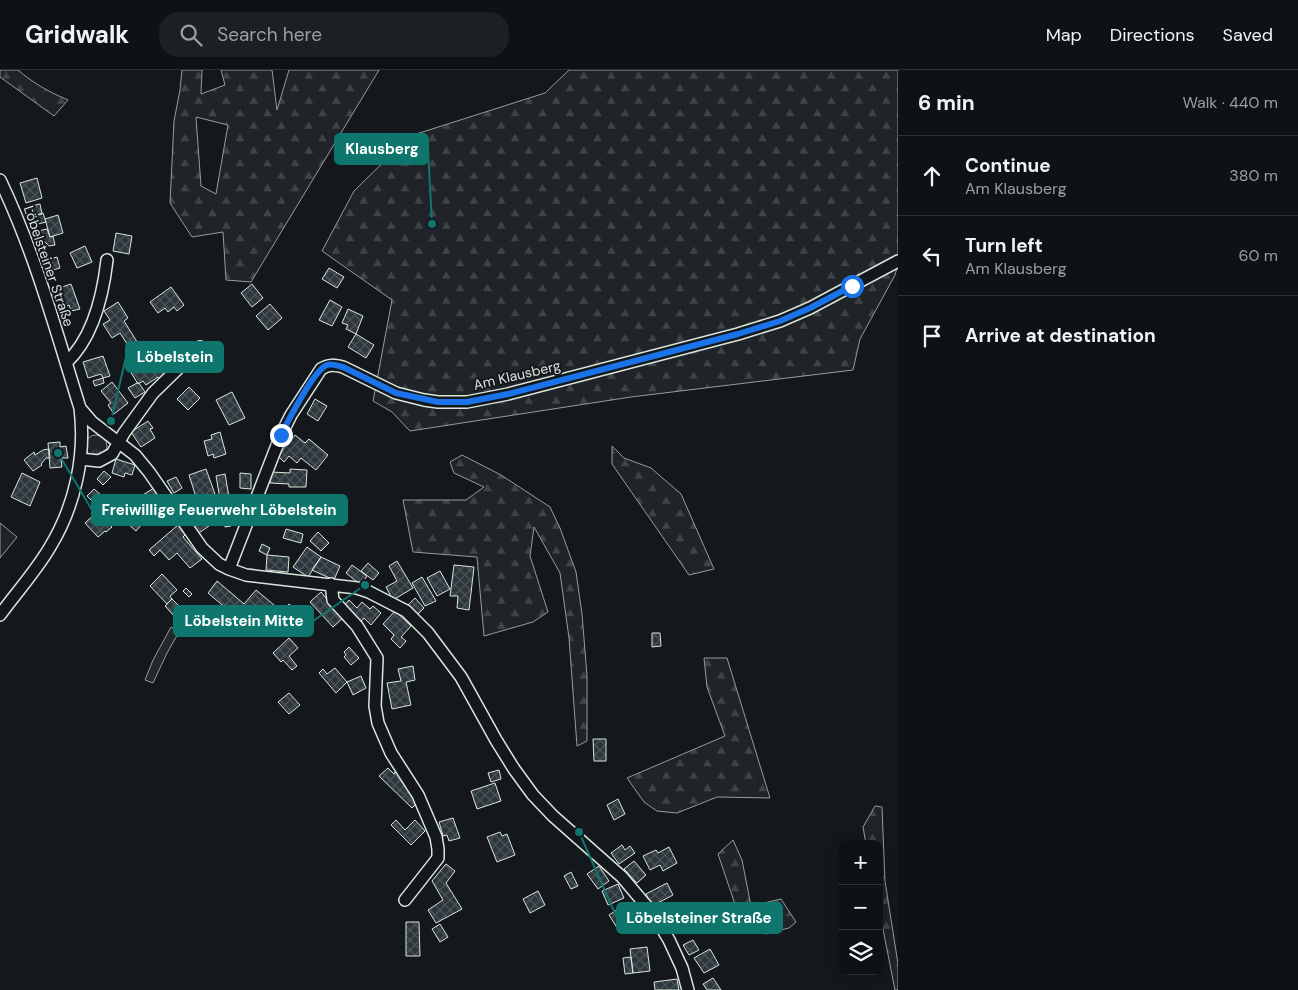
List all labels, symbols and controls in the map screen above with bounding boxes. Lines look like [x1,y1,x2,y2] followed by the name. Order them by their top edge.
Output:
[159,12,509,57] search box
[25,19,129,50] text: Gridwalk
[177,21,205,49] icon: search
[217,22,322,47] text: Search here
[1046,23,1082,47] text: Map
[1110,23,1195,47] text: Directions
[1223,23,1273,47] text: Saved
[918,89,975,117] text: 6 min
[1182,92,1278,113] text: Walk · 440 m
[335,134,428,164] callout: Klausberg
[345,139,419,159] text: Klausberg
[965,153,1051,178] text: Continue
[918,162,946,190] icon: ahead
[1229,165,1278,186] text: 380 m
[965,178,1067,199] text: Am Klausberg
[20,203,78,329] street label: Löbelsteiner Straße
[965,233,1043,258] text: Turn left
[918,242,946,270] icon: left
[1238,245,1278,266] text: 60 m
[965,258,1067,279] text: Am Klausberg
[841,275,864,298] route start
[918,322,946,350] icon: arrive
[965,323,1156,348] text: Arrive at destination
[126,342,223,372] callout: Löbelstein
[137,347,213,367] text: Löbelstein
[472,356,563,394] street label: Am Klausberg
[270,424,293,447] route end
[92,495,347,525] callout: Freiwillige Feuerwehr Löbelstein
[101,500,337,520] text: Freiwillige Feuerwehr Löbelstein
[174,606,313,636] callout: Löbelstein Mitte
[184,611,304,631] text: Löbelstein Mitte
[838,840,883,975] map controls
[838,840,883,885] button: +
[838,885,883,930] button: −
[617,903,782,933] callout: Löbelsteiner Straße
[626,908,772,928] text: Löbelsteiner Straße
[838,930,883,975] button: layers

